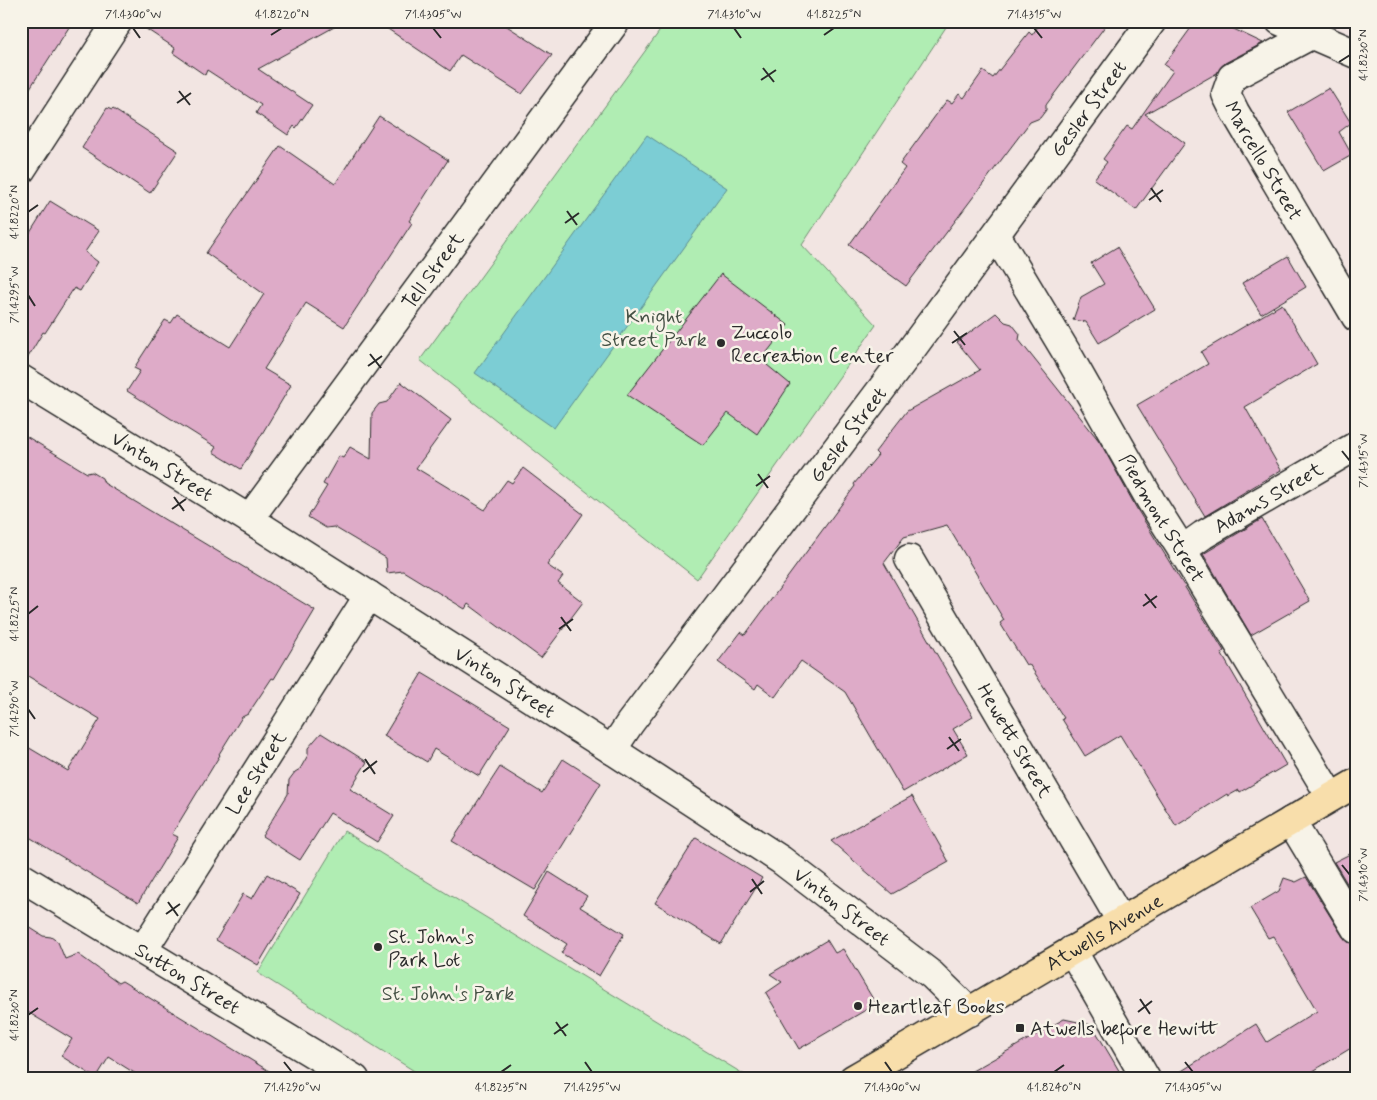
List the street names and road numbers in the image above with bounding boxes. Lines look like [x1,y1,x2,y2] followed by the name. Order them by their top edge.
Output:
[1045,56,1134,163] street label: Gesler Street
[1217,97,1308,226] street label: Marcello Street
[396,227,471,315] street label: Tell Street
[804,382,894,489] street label: Gesler Street
[106,426,218,509] street label: Vinton Street
[1112,449,1210,588] street label: Piedmont Street
[1209,456,1328,541] street label: Adams Street
[448,641,560,725] street label: Vinton Street
[970,679,1058,803] street label: Hewett Street
[220,727,294,821] street label: Lee Street
[787,862,895,953] street label: Vinton Street
[1041,888,1168,978] street label: Atwells Avenue
[129,937,245,1021] street label: Sutton Street

